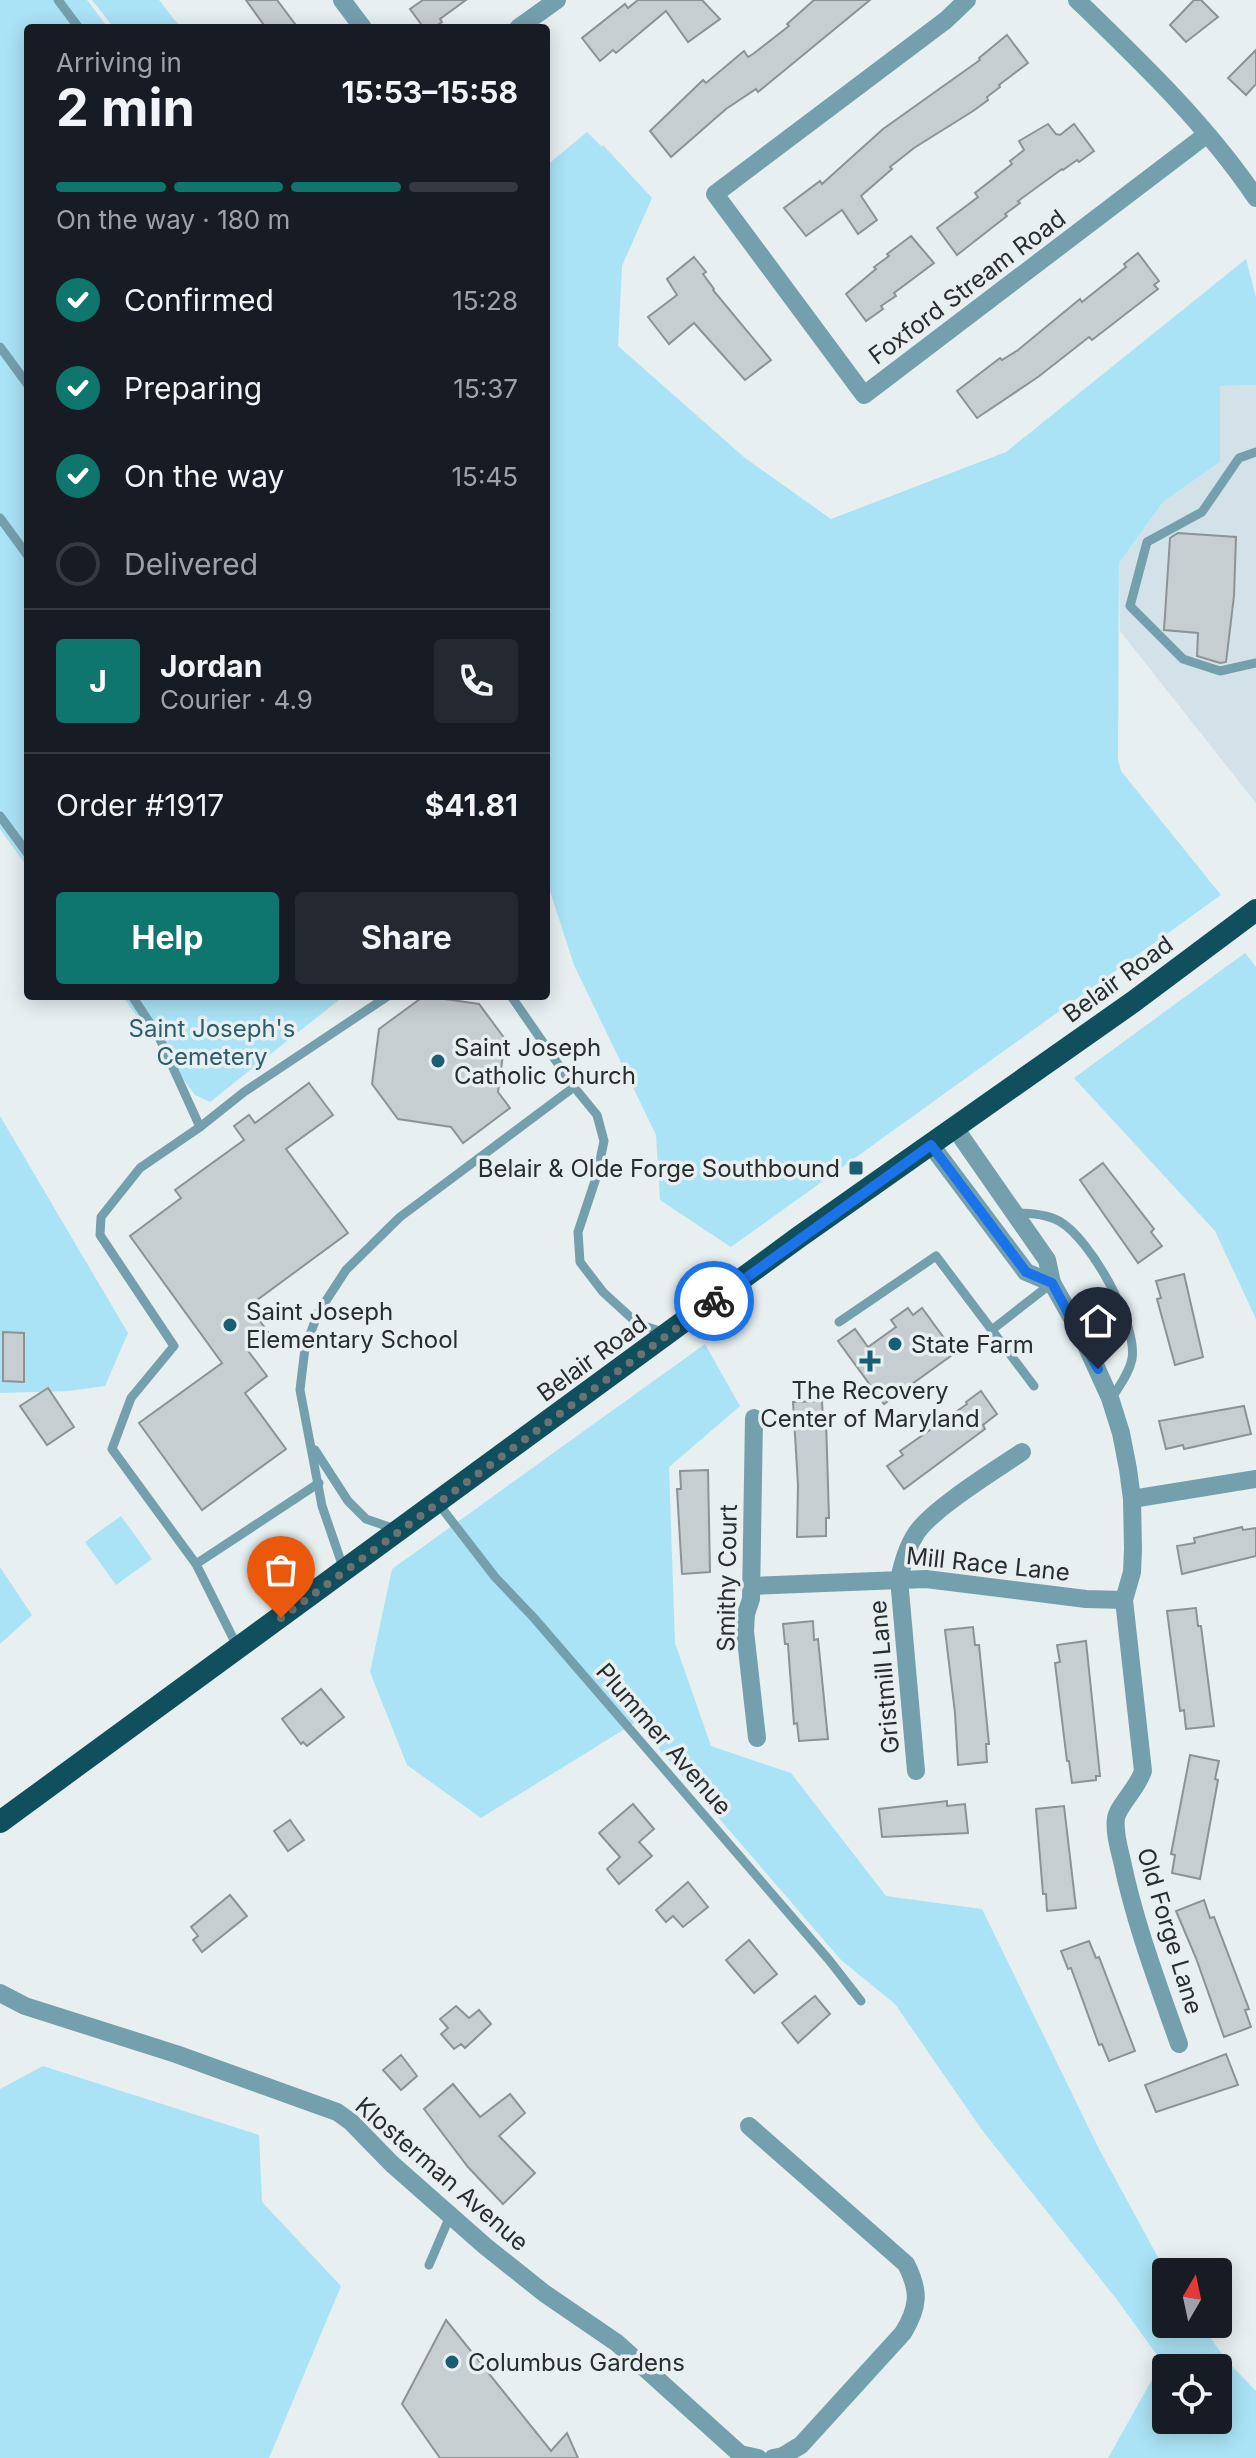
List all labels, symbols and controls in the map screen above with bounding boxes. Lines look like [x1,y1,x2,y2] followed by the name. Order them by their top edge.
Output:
[56,47,182,78] text: Arriving in
[342,74,518,110] text: 15:53–15:58
[56,76,195,139] text: 2 min
[56,204,290,235] text: On the way · 180 m
[863,204,1071,370] street label: Foxford Stream Road
[56,278,100,322] icon: check
[124,282,274,318] text: Confirmed
[452,285,518,316] text: 15:28
[56,366,100,410] icon: check
[124,370,262,406] text: Preparing
[453,373,518,404] text: 15:37
[56,454,100,498] icon: check
[124,458,284,494] text: On the way
[452,461,518,492] text: 15:45
[124,546,258,582] text: Delivered
[434,639,518,723] button: phone
[160,648,262,684] text: Jordan
[89,663,107,699] text: J
[160,684,313,715] text: Courier · 4.9
[56,787,224,823] text: Order #1917
[425,787,518,823] text: $41.81
[56,892,279,984] button: Help
[295,892,518,984] button: Share
[1058,930,1178,1028] street label: Belair Road
[129,1014,295,1071] park label: Saint Joseph's Cemetery
[454,1033,636,1090] place label: Saint Joseph Catholic Church
[429,1052,447,1070] marker: Saint Joseph Catholic Church
[478,1154,840,1183] place label: Belair & Olde Forge Southbound
[847,1159,865,1177] marker: Belair & Olde Forge Southbound
[674,1261,754,1341] courier
[692,1279,736,1323] icon: bike
[1064,1287,1132,1369] pin
[246,1297,458,1354] place label: Saint Joseph Elementary School
[1076,1299,1120,1343] icon: home
[532,1309,652,1407] street label: Belair Road
[221,1316,239,1334] marker: Saint Joseph Elementary School
[911,1330,1034,1359] place label: State Farm
[886,1335,904,1353] marker: State Farm
[859,1350,881,1372] marker: The Recovery Center of Maryland
[760,1376,980,1433] place label: The Recovery Center of Maryland
[711,1504,743,1652] street label: Smithy Court
[247,1536,315,1618] pin
[905,1541,1071,1587] street label: Mill Race Lane
[259,1548,303,1592] icon: bag
[863,1599,905,1755] street label: Gristmill Lane
[590,1657,738,1821] street label: Plummer Avenue
[1131,1844,1209,2018] street label: Old Forge Lane
[350,2091,534,2257] street label: Klosterman Avenue
[1152,2258,1232,2338] north arrow
[1152,2258,1232,2434] map controls
[468,2348,685,2377] place label: Columbus Gardens
[443,2353,461,2371] marker: Columbus Gardens
[1152,2354,1232,2434] button: locate

